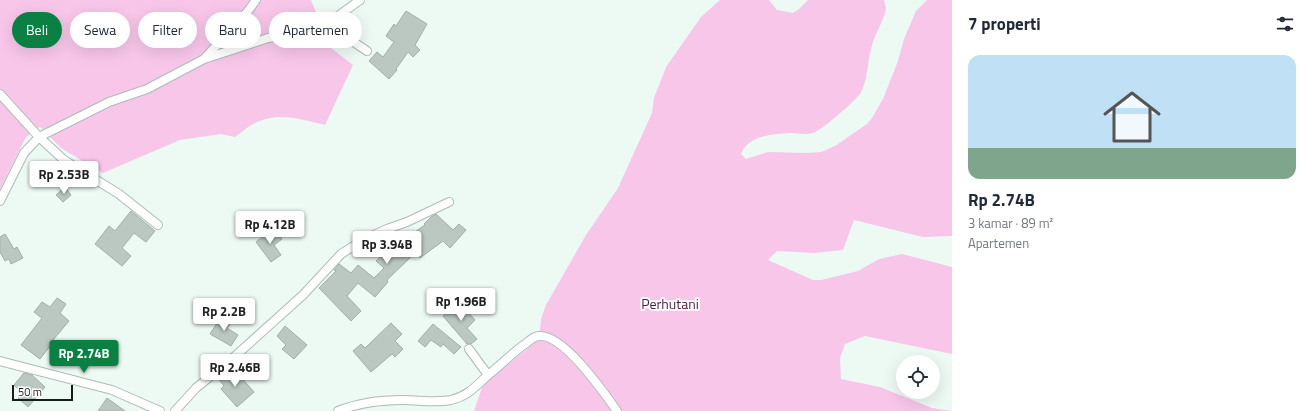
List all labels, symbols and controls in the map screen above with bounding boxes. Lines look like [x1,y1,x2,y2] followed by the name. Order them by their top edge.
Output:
[968,11,1041,37] text: 7 properti
[12,12,62,48] chip: Beli
[70,12,130,48] chip: Sewa
[138,12,197,48] chip: Filter
[205,12,261,48] chip: Baru
[269,12,362,48] chip: Apartemen
[1274,13,1296,35] icon: filters
[1096,81,1168,153] icon: home
[23,161,105,195] pin: Rp 2.53B
[38,164,90,184] text: Rp 2.53B
[968,187,1035,213] text: Rp 2.74B
[229,211,311,245] pin: Rp 4.12B
[968,213,1053,233] text: 3 kamar · 89 m²
[244,214,296,234] text: Rp 4.12B
[346,231,428,265] pin: Rp 3.94B
[968,233,1029,253] text: Apartemen
[361,234,413,254] text: Rp 3.94B
[420,288,502,322] pin: Rp 1.96B
[435,291,487,311] text: Rp 1.96B
[641,293,699,314] park label: Perhutani
[187,298,261,332] pin: Rp 2.2B
[202,301,246,321] text: Rp 2.2B
[43,340,125,374] pin: Rp 2.74B
[58,343,110,363] text: Rp 2.74B
[194,354,276,388] pin: Rp 2.46B
[896,355,940,399] map controls
[896,355,940,399] button: locate
[209,357,261,377] text: Rp 2.46B
[12,383,73,402] scale bar
[18,384,42,400] text: 50 m

